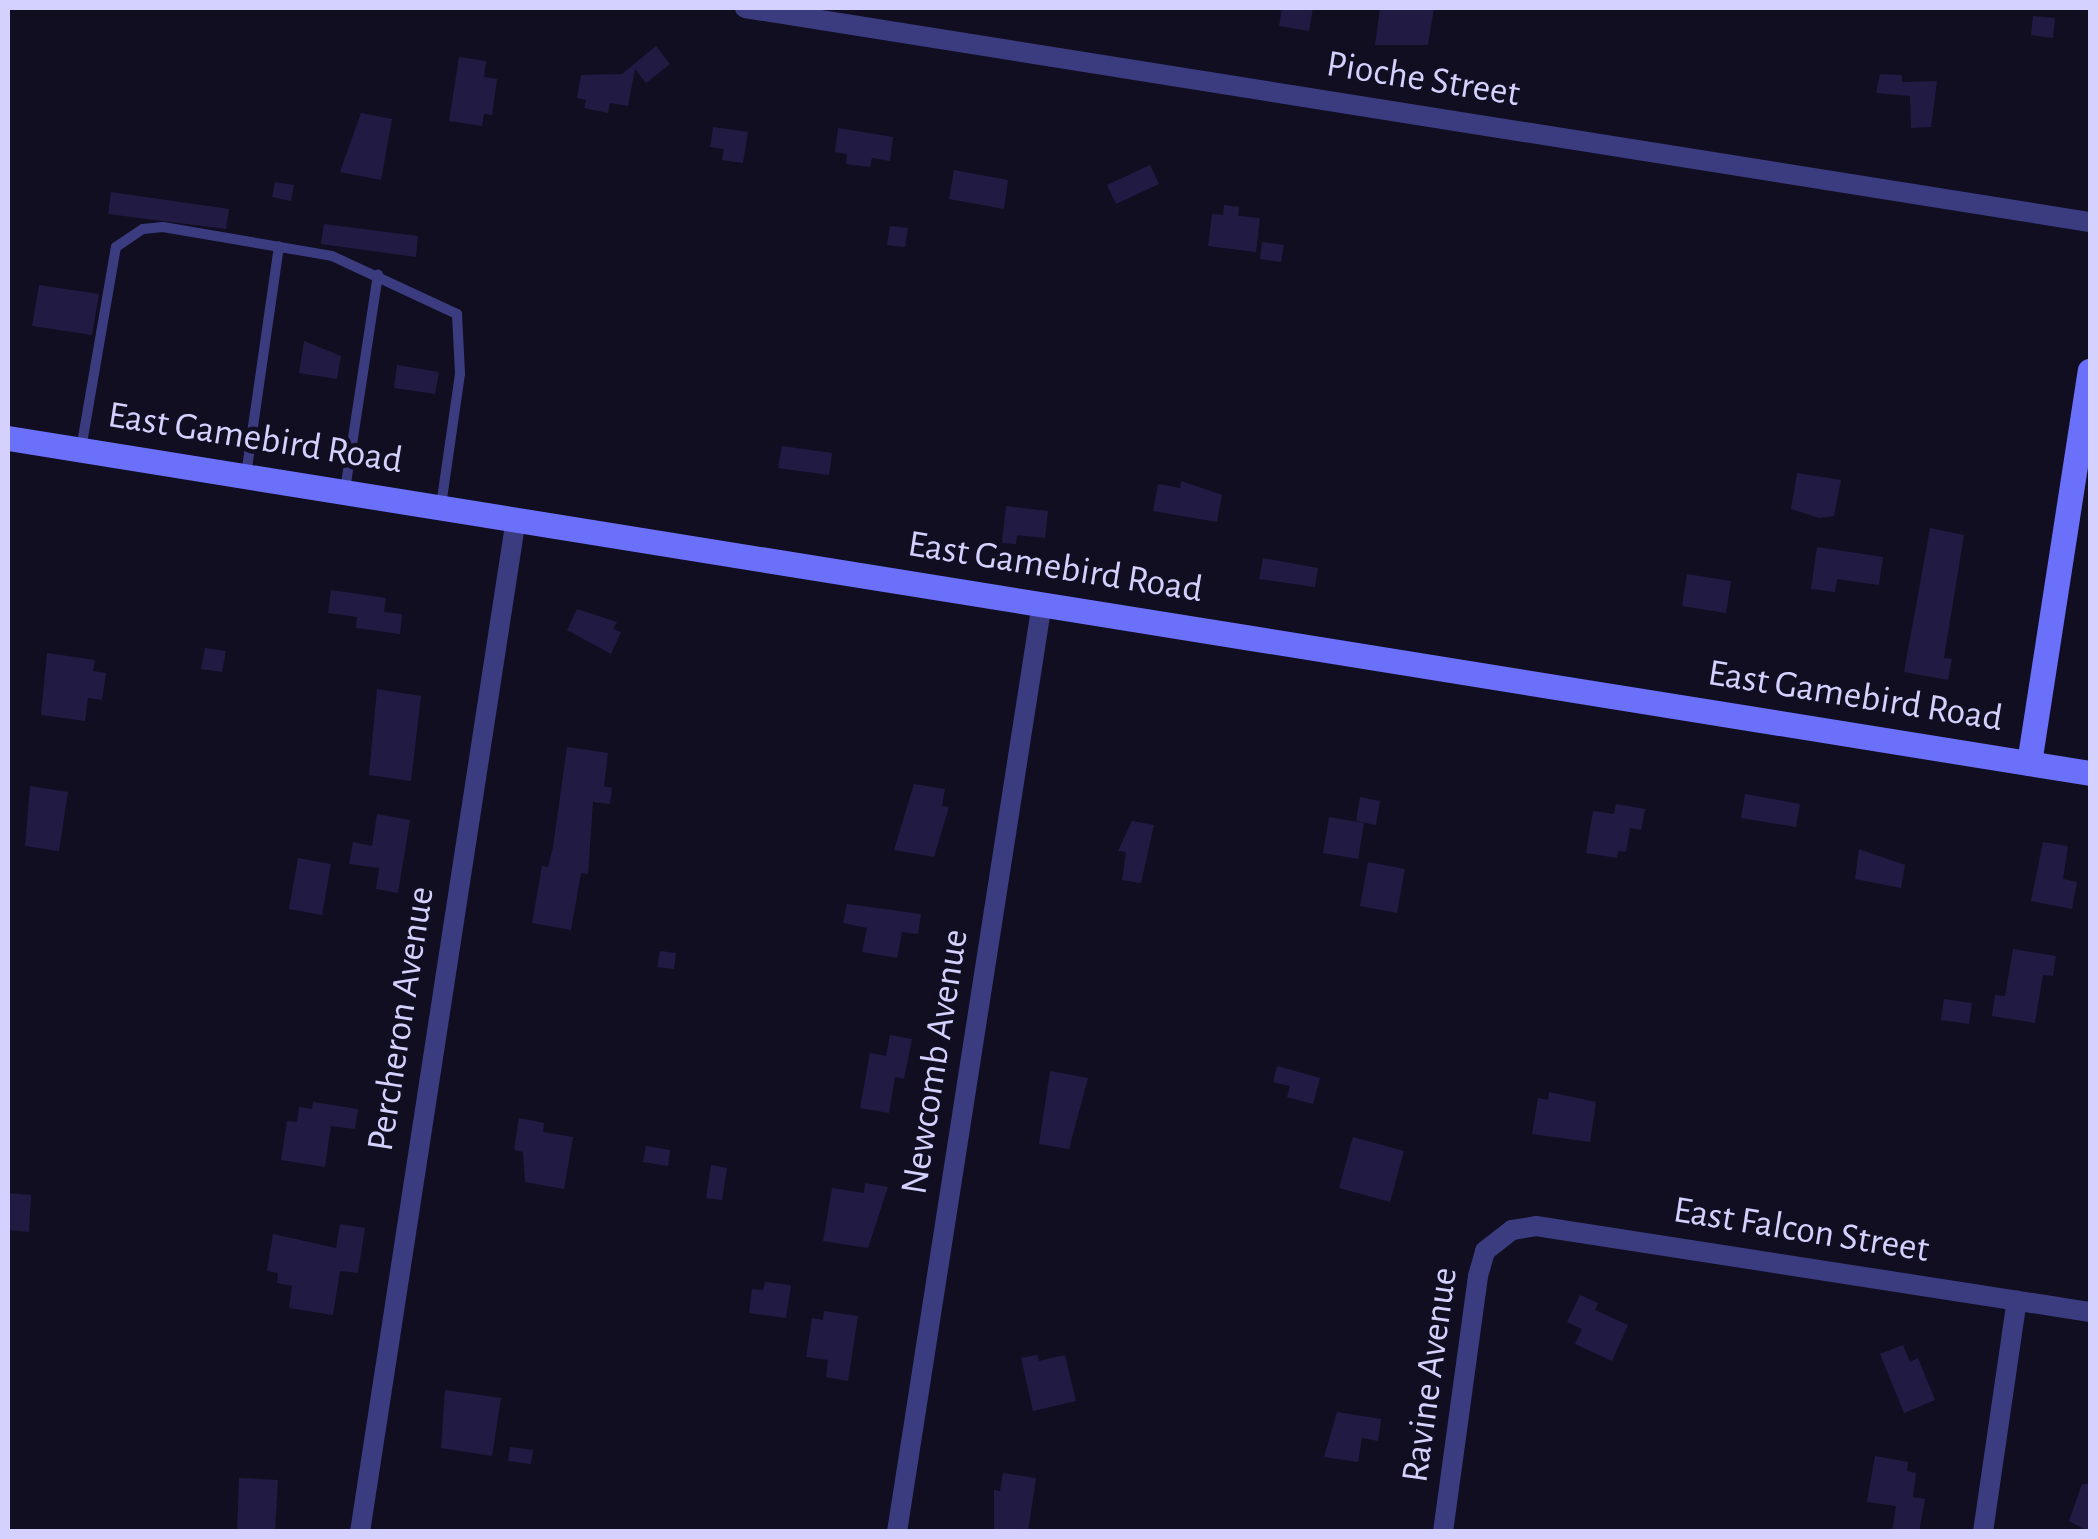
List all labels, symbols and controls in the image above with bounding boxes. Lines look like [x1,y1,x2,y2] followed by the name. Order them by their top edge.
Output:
[1323,42,1523,118] street label: Pioche Street
[104,393,406,485] street label: East Gamebird Road
[904,522,1206,614] street label: East Gamebird Road
[1704,651,2006,743] street label: East Gamebird Road
[359,884,445,1154] street label: Percheron Avenue
[893,926,979,1198] street label: Newcomb Avenue
[1670,1188,1932,1274] street label: East Falcon Street
[1393,1264,1469,1486] street label: Ravine Avenue

